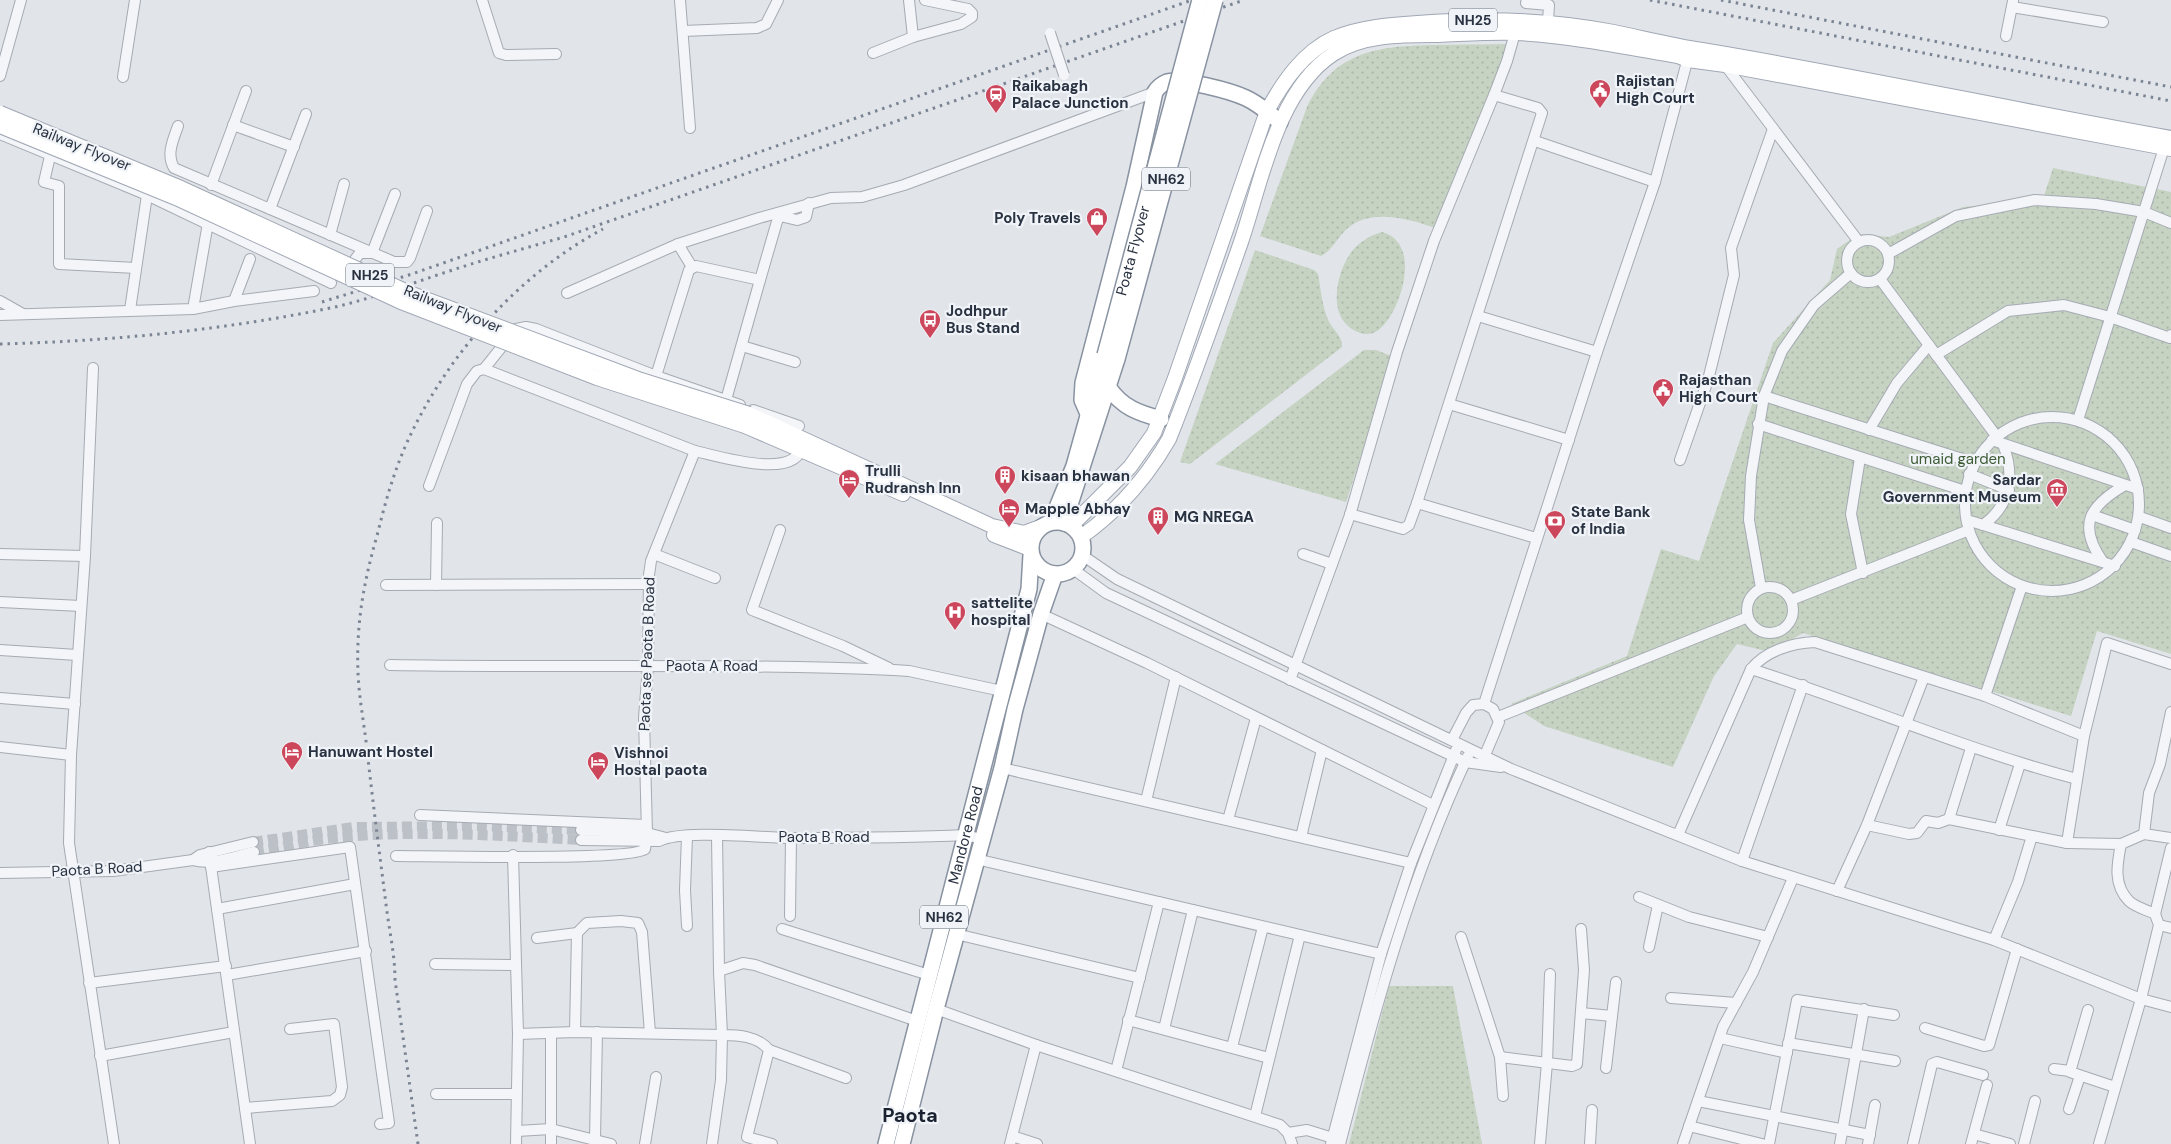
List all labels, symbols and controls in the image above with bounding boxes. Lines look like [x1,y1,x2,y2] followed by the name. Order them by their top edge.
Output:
[1449,8,1497,32] road number: NH25
[1616,71,1695,108] place label: Rajistan High Court
[1012,76,1129,113] place label: Raikabagh Palace Junction
[1588,78,1612,109] public building icon: Rajistan High Court
[984,83,1008,114] station icon: Raikabagh Palace Junction
[30,118,135,176] street label: Railway Flyover
[1142,168,1190,190] road number: NH62
[1111,203,1155,298] street label: Poata Flyover
[1085,206,1109,237] shop icon: Poly Travels
[994,208,1081,228] place label: Poly Travels
[346,264,394,286] road number: NH25
[401,280,506,338] street label: Railway Flyover
[946,301,1020,338] place label: Jodhpur Bus Stand
[918,308,942,339] bus stop icon: Jodhpur Bus Stand
[1679,370,1758,407] place label: Rajasthan High Court
[1651,377,1675,408] public building icon: Rajasthan High Court
[1910,449,2006,469] park label: umaid garden
[865,461,961,498] place label: Trulli Rudransh Inn
[993,464,1017,495] building icon: kisaan bhawan
[1021,466,1130,486] place label: kisaan bhawan
[837,468,861,499] hotel icon: Trulli Rudransh Inn
[1883,470,2041,507] place label: Sardar Government Museum
[2045,477,2069,508] museum icon: Sardar Government Museum
[997,497,1021,528] hotel icon: Mapple Abhay
[1025,499,1131,519] place label: Mapple Abhay
[1571,502,1651,539] place label: State Bank of India
[1146,505,1170,536] building icon: MG NREGA
[1174,507,1254,527] place label: MG NREGA
[1543,509,1567,540] bank icon: State Bank of India
[634,577,660,731] street label: Paota se Paota B Road
[971,593,1033,630] place label: sattelite hospital
[943,600,967,631] hospital icon: sattelite hospital
[666,656,758,676] street label: Paota A Road
[280,740,304,771] hotel icon: Hanuwant Hostel
[308,742,433,762] place label: Hanuwant Hostel
[614,743,707,780] place label: Vishnoi Hostal paota
[586,750,610,781] hotel icon: Vishnoi Hostal paota
[943,784,988,886] street label: Mandore Road
[778,827,870,847] street label: Paota B Road
[51,857,143,881] street label: Paota B Road
[920,906,968,929] road number: NH62
[882,1102,938,1128] district label: Paota

